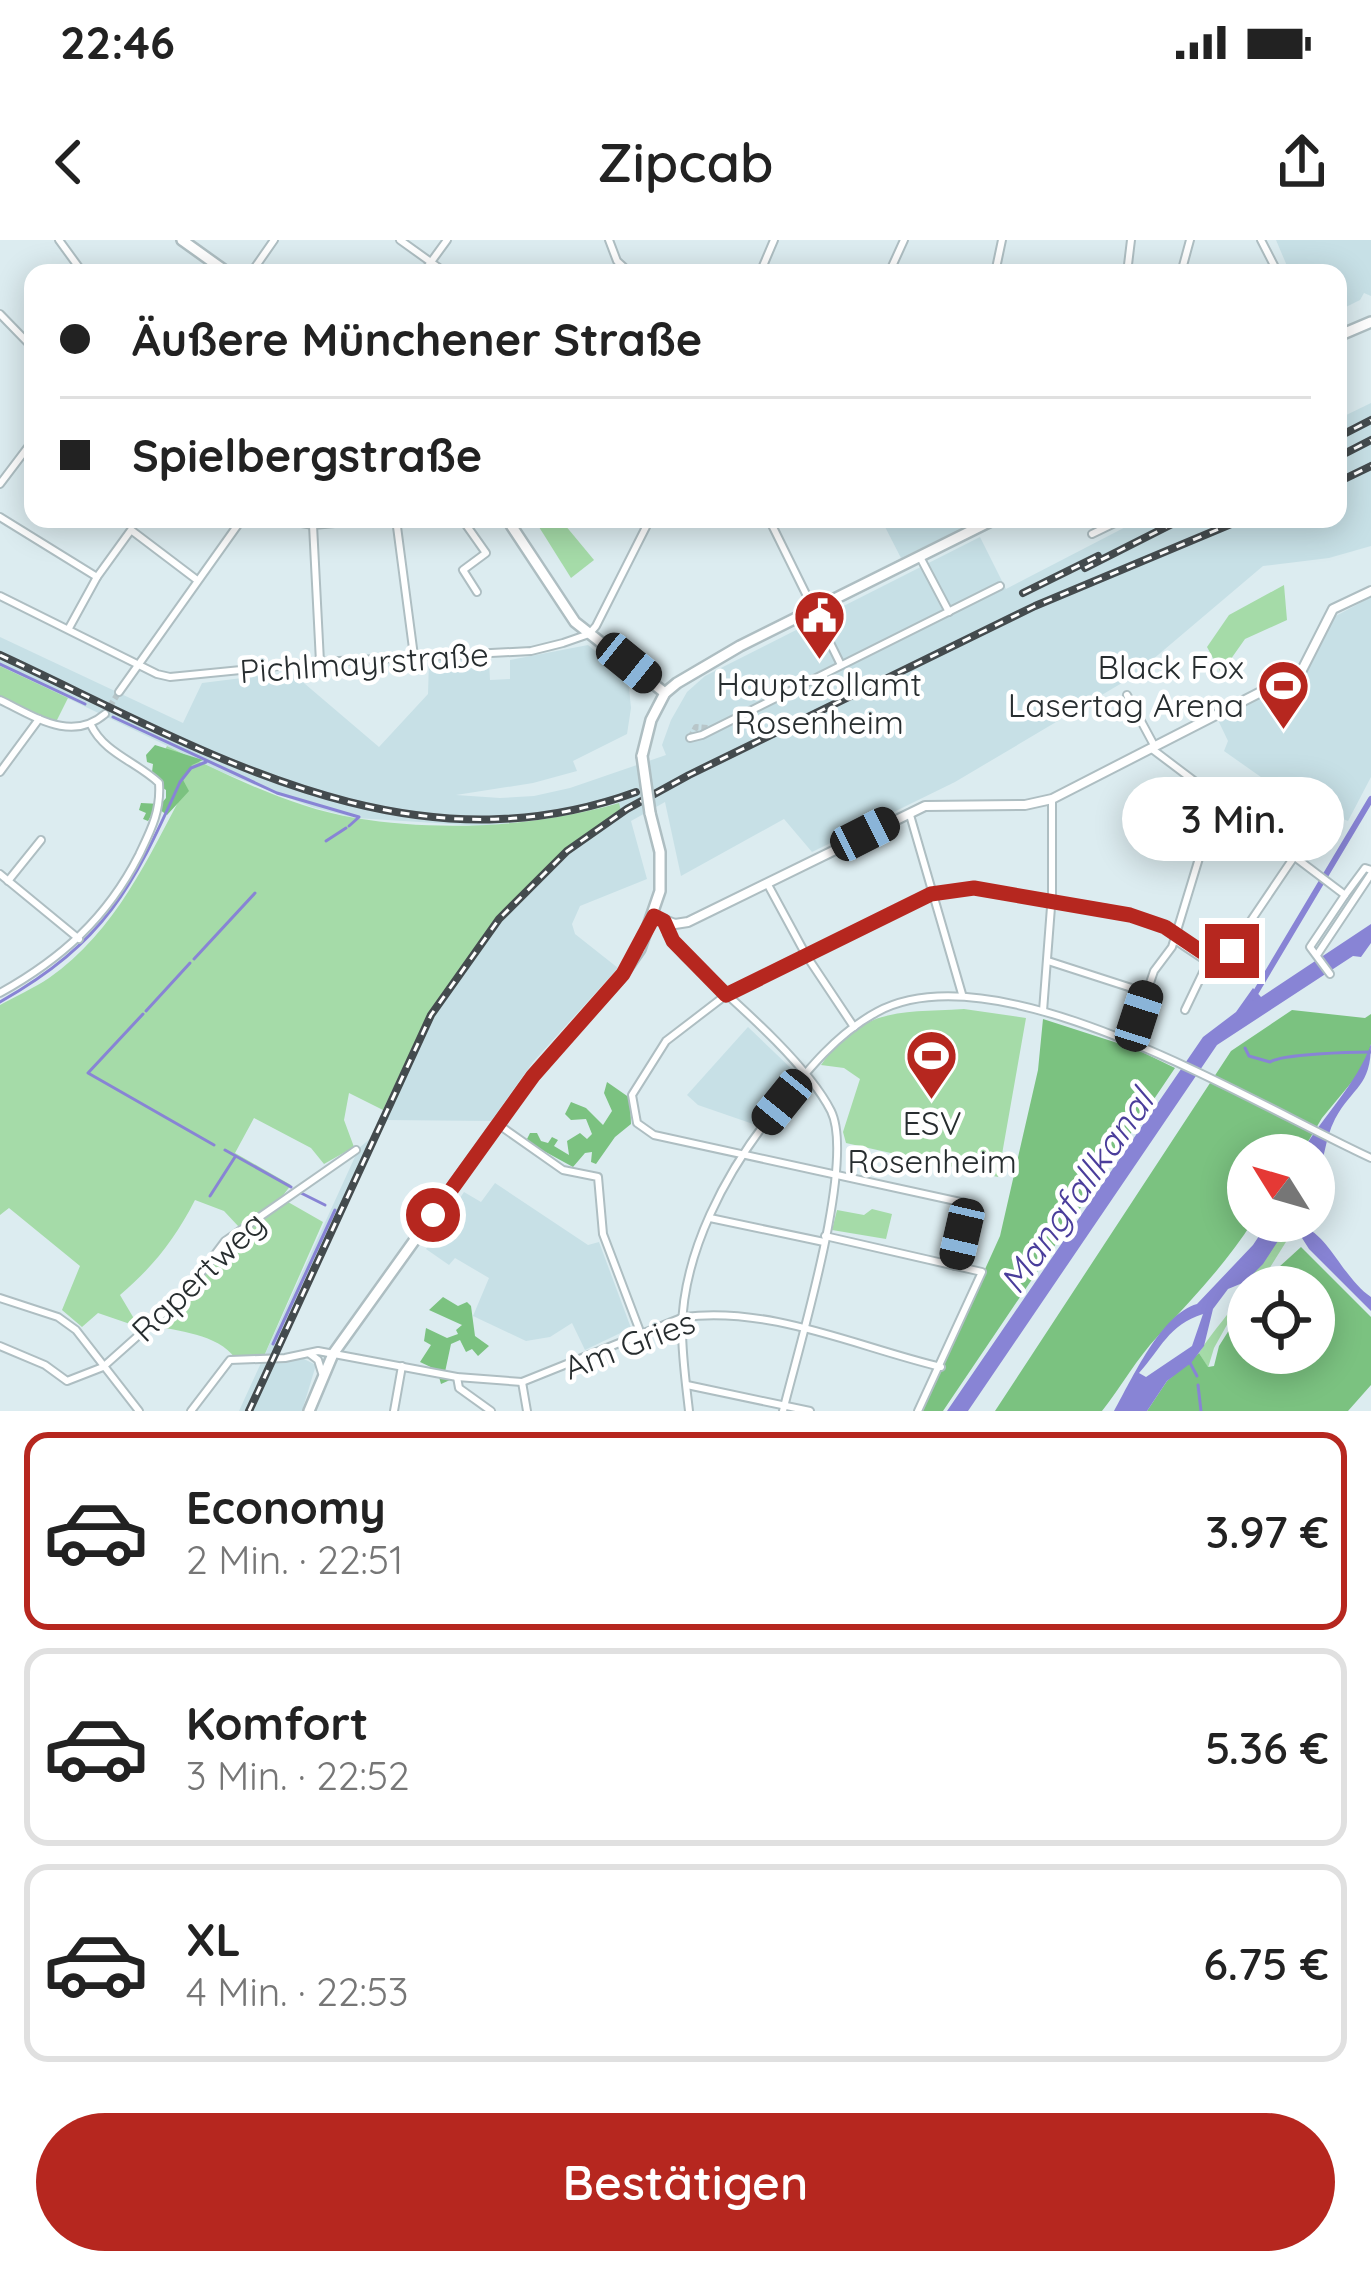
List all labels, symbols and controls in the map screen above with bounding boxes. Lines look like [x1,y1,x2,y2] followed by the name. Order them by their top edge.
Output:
[60,14,175,70] text: 22:46
[598,128,773,196] text: Zipcab
[36,129,102,195] icon: back
[1269,129,1335,195] icon: share
[132,311,702,367] text: Äußere Münchener Straße
[132,427,482,483] text: Spielbergstraße
[791,588,847,662] public building icon: Hauptzollamt Rosenheim
[590,626,668,700] car
[238,633,490,691] street label: Pichlmayrstraße
[1008,646,1244,725] place label: Black Fox Lasertag Arena
[1255,657,1311,731] sports icon: Black Fox Lasertag Arena
[716,663,922,742] place label: Hauptzollamt Rosenheim
[1121,777,1343,861] callout: 3 Min.
[1181,794,1285,843] text: 3 Min.
[825,802,905,866] car
[1205,924,1259,978] route end
[1111,976,1167,1056] car
[904,1027,960,1101] sports icon: ESV Rosenheim
[745,1063,819,1141] car
[989,1078,1165,1301] water label: Mangfallkanal
[847,1102,1017,1181] place label: ESV Rosenheim
[1227,1134,1335,1242] north arrow
[1227,1134,1335,1374] map controls
[406,1188,460,1242] route start
[936,1195,988,1273] car
[123,1202,273,1350] street label: Rapertweg
[1227,1266,1335,1374] button: locate
[558,1300,700,1388] street label: Am Gries
[42,1477,150,1585] icon: car
[186,1479,386,1535] text: Economy
[1205,1503,1329,1559] text: 3.97 €
[186,1535,404,1584] text: 2 Min. · 22:51
[42,1693,150,1801] icon: car
[186,1695,368,1751] text: Komfort
[1205,1719,1329,1775] text: 5.36 €
[186,1751,410,1800] text: 3 Min. · 22:52
[42,1909,150,2017] icon: car
[186,1911,241,1967] text: XL
[1203,1935,1329,1991] text: 6.75 €
[186,1967,409,2016] text: 4 Min. · 22:53
[36,2113,1335,2251] button: Bestätigen

